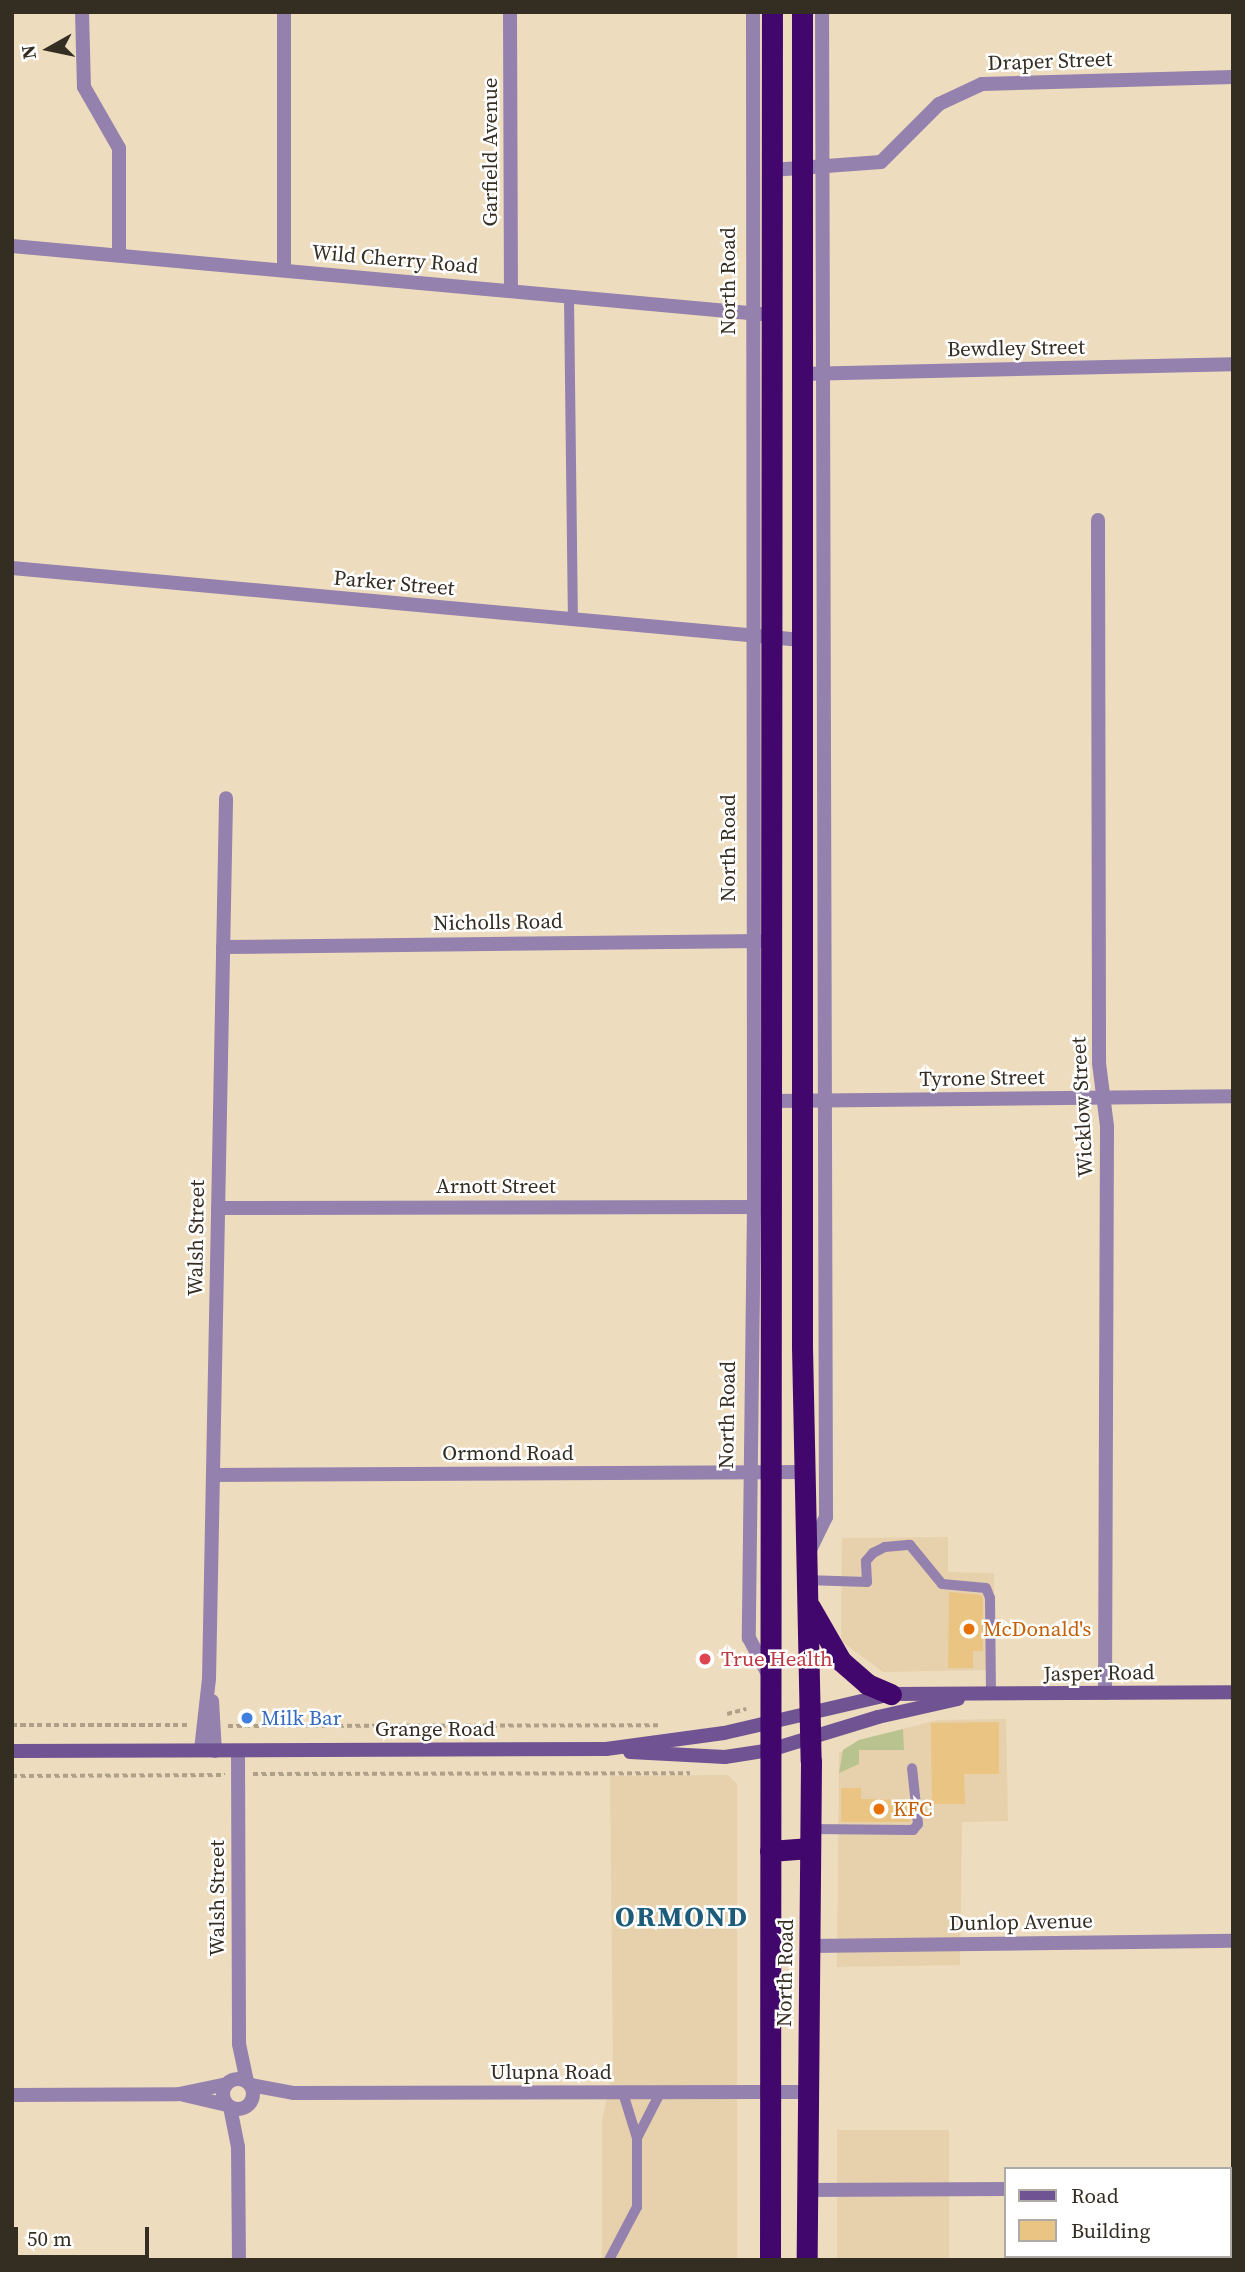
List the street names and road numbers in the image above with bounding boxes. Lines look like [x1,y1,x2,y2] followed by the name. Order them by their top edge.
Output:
[987,46,1113,76] street label: Draper Street
[477,77,503,227] street label: Garfield Avenue
[715,227,741,335] street label: North Road
[311,239,479,279] street label: Wild Cherry Road
[947,334,1085,362] street label: Bewdley Street
[332,565,456,601] street label: Parker Street
[715,794,741,902] street label: North Road
[433,908,563,936] street label: Nicholls Road
[1066,1036,1098,1178] street label: Wicklow Street
[919,1064,1045,1092] street label: Tyrone Street
[436,1173,556,1199] street label: Arnott Street
[182,1180,210,1296] street label: Walsh Street
[713,1361,741,1469] street label: North Road
[442,1440,574,1466] street label: Ormond Road
[1043,1659,1155,1687] street label: Jasper Road
[375,1716,495,1742] street label: Grange Road
[204,1840,230,1956] street label: Walsh Street
[949,1908,1093,1936] street label: Dunlop Avenue
[771,1919,799,2027] street label: North Road
[490,2059,612,2085] street label: Ulupna Road

